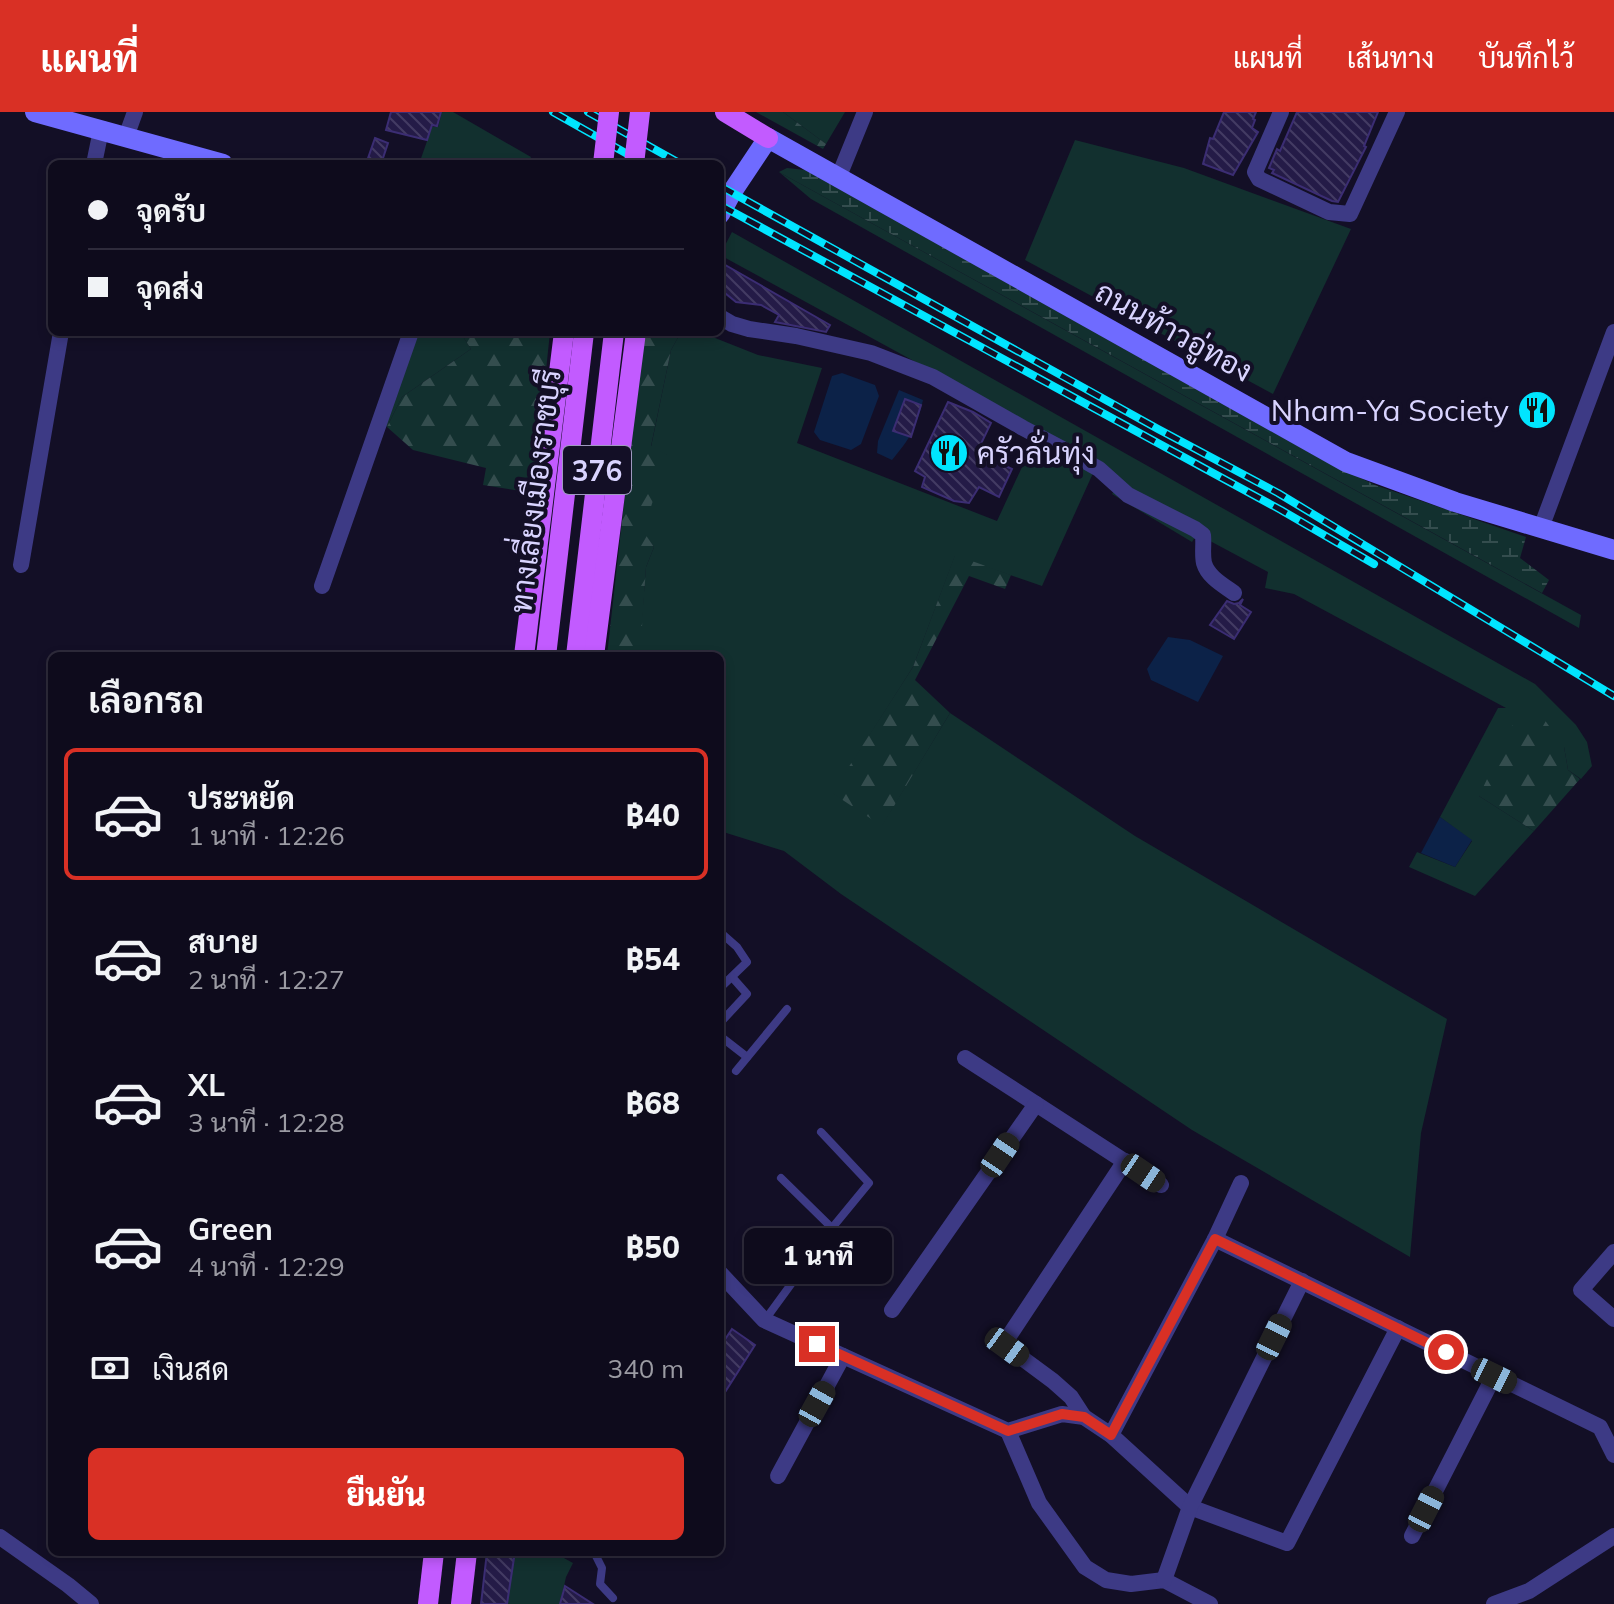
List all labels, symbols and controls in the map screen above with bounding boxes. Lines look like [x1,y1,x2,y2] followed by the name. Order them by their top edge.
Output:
[40,34,139,82] text: แผนที่
[1233,40,1303,75] text: แผนที่
[1347,40,1434,75] text: เส้นทาง
[1478,40,1574,75] text: บันทึกไว้
[136,192,206,230] text: จุดรับ
[136,269,204,307] text: จุดส่ง
[1088,271,1260,392] street label: ถนนท้าวอู่ทอง
[495,366,572,615] street label: ทางเลี่ยงเมืองราชบุรี
[1516,389,1558,431] restaurant icon: Nham-Ya Society
[1271,391,1509,429] place label: Nham-Ya Society
[977,429,1095,475] place label: ครัวลั่นทุ่ง
[928,432,970,474] restaurant icon: ครัวลั่นทุ่ง
[563,446,631,494] road number: 376
[88,677,204,722] text: เลือกรถ
[92,778,164,850] icon: car
[188,779,295,817] text: ประหยัด
[626,796,680,834] text: ฿40
[188,819,345,852] text: 1 นาที · 12:26
[92,922,164,994] icon: car
[188,923,258,961] text: สบาย
[626,940,680,978] text: ฿54
[188,963,345,996] text: 2 นาที · 12:27
[92,1066,164,1138] icon: car
[188,1066,225,1104] text: XL
[626,1084,680,1122] text: ฿68
[188,1106,345,1139] text: 3 นาที · 12:28
[977,1128,1023,1182] car
[1116,1150,1170,1196] car
[92,1210,164,1282] icon: car
[188,1210,273,1248] text: Green
[626,1228,680,1266] text: ฿50
[743,1228,891,1284] callout: 1 นาที
[782,1239,854,1272] text: 1 นาที
[188,1250,345,1283] text: 4 นาที · 12:29
[1253,1310,1295,1364] car
[981,1323,1033,1371] car
[799,1326,835,1362] route end
[1428,1334,1464,1370] route start
[88,1346,132,1390] icon: cash
[152,1350,229,1388] text: เงินสด
[608,1352,684,1385] text: 340 m
[1467,1355,1521,1397] car
[795,1377,839,1431] car
[88,1448,684,1540] button: ยืนยัน
[1404,1482,1448,1536] car

